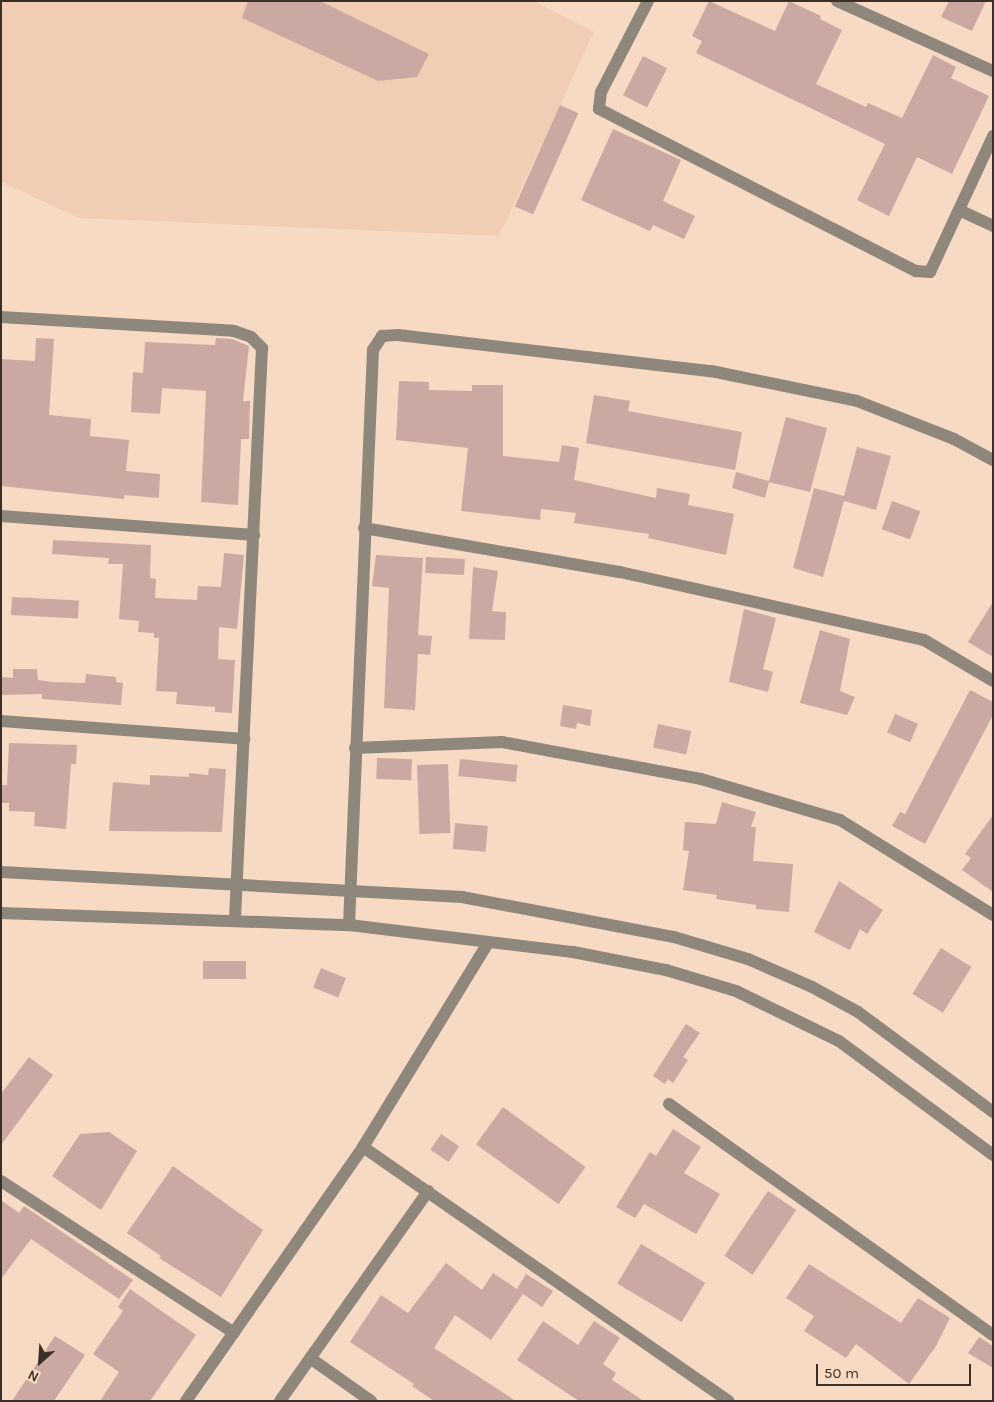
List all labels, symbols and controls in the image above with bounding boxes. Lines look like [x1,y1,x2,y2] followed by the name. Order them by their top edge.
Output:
[15,1337,65,1387] north arrow
[819,1354,974,1386] scale bar
[824,1364,859,1382] text: 50 m
[25,1366,41,1386] text: N

